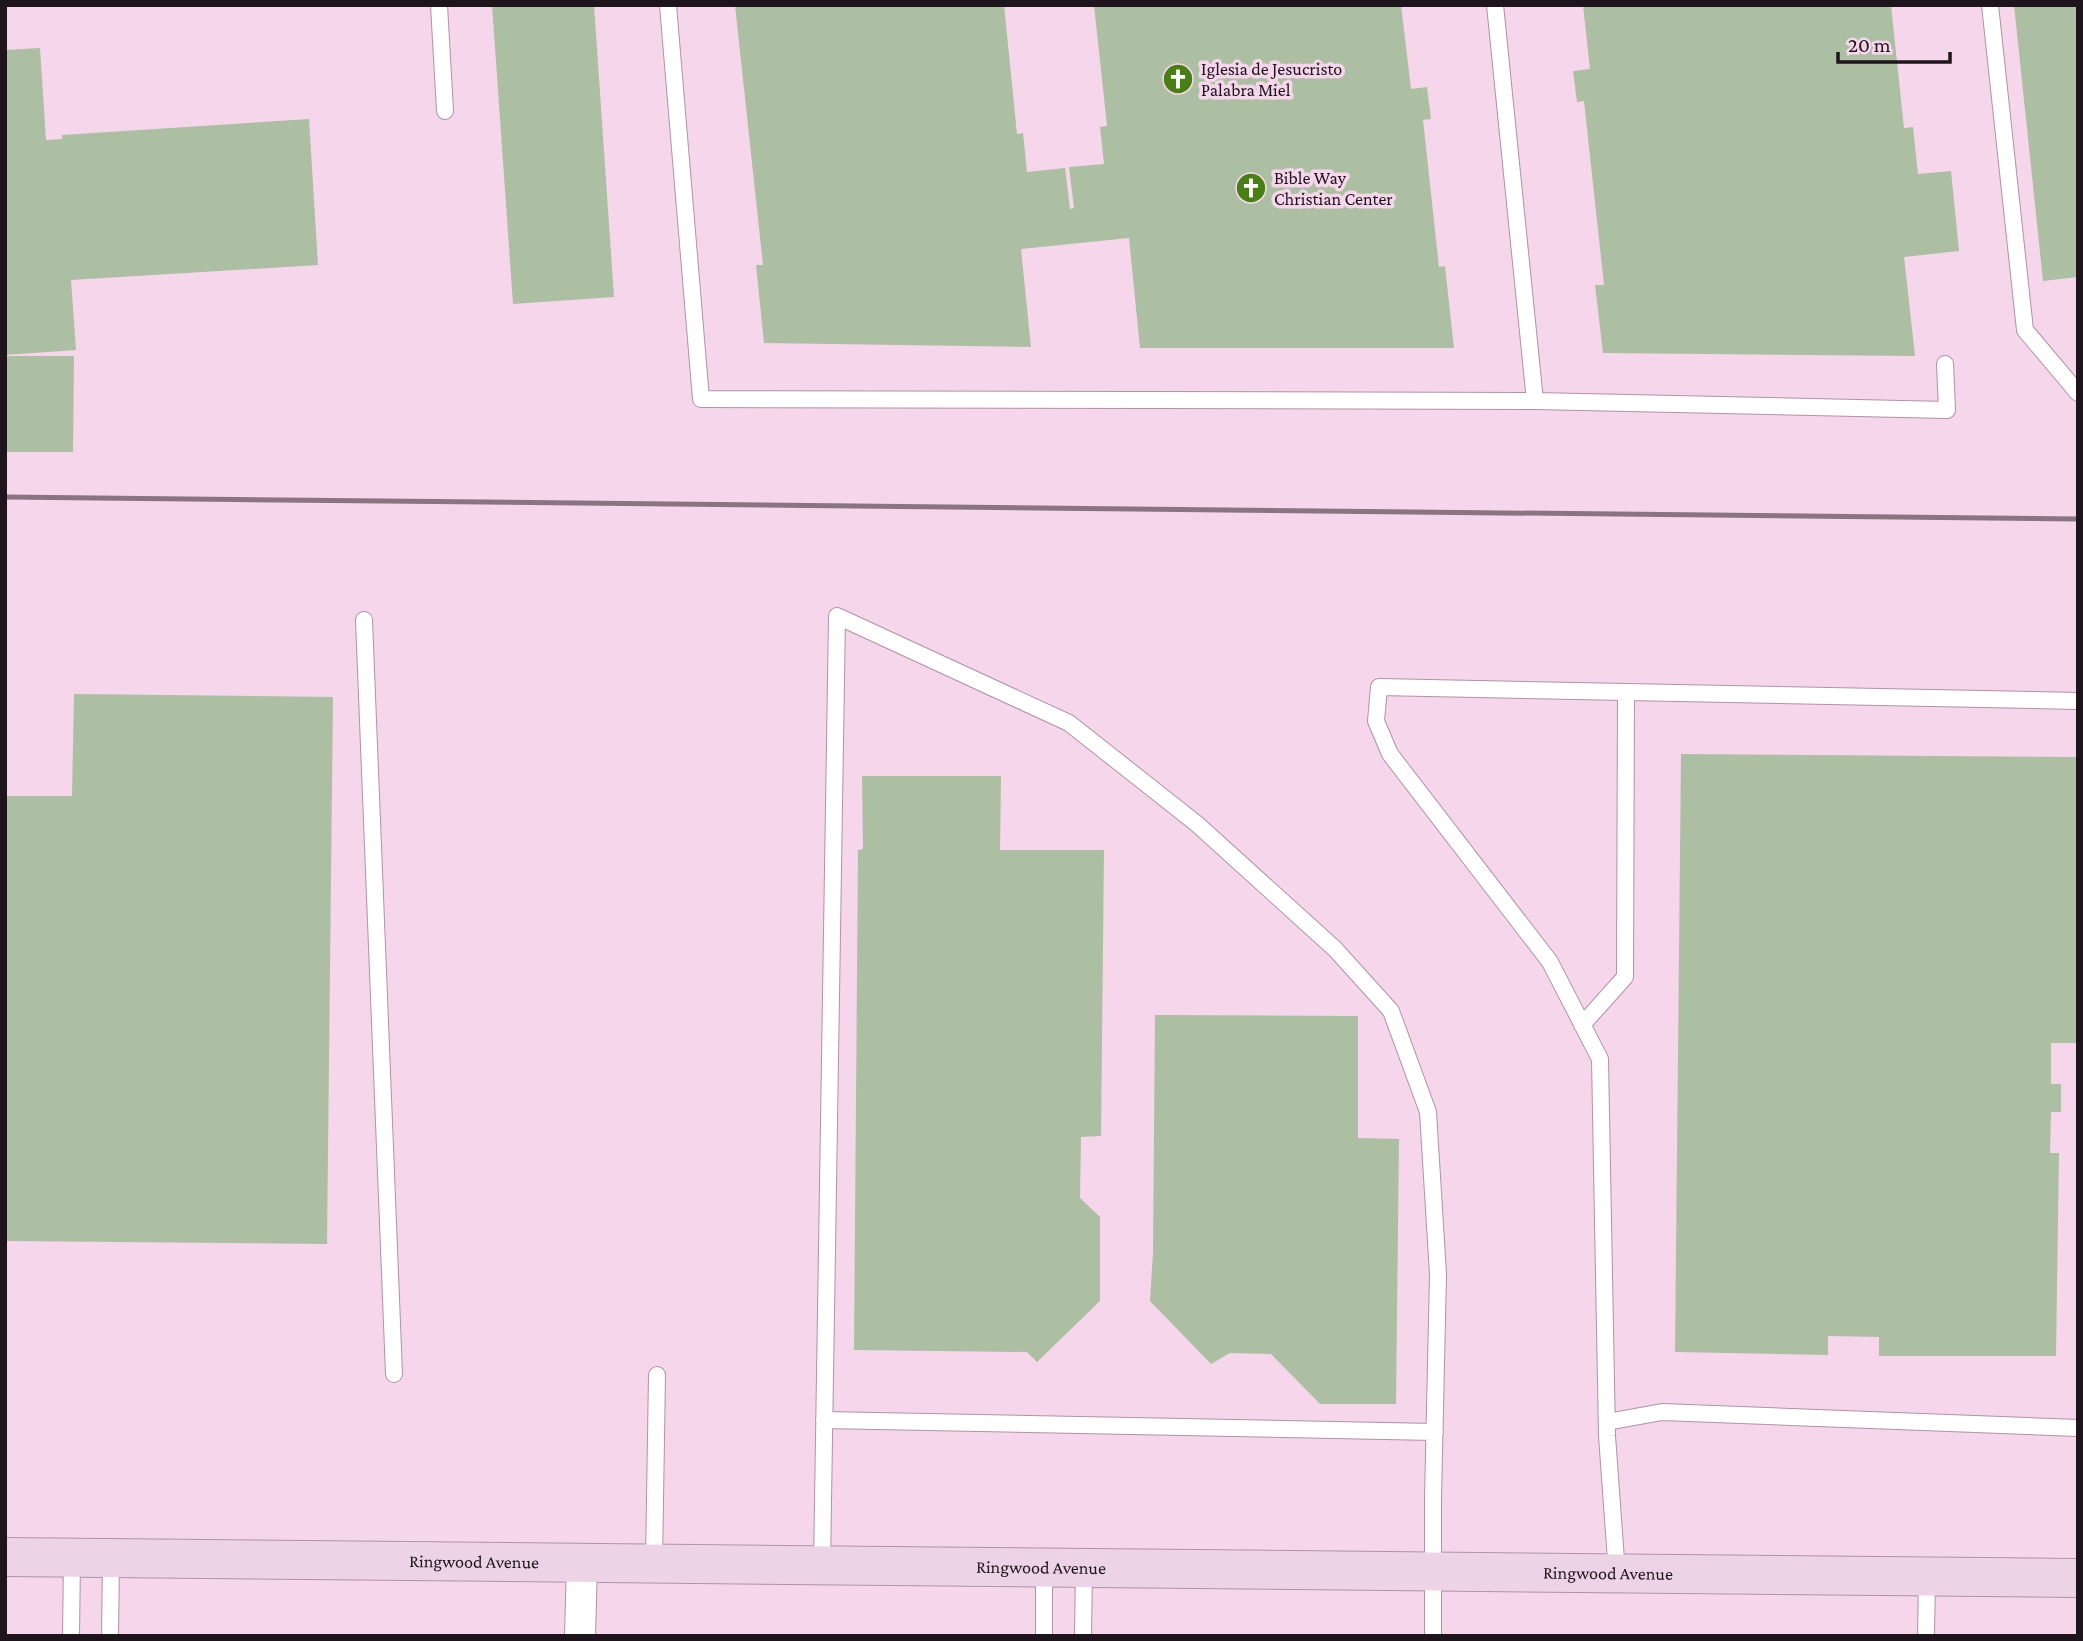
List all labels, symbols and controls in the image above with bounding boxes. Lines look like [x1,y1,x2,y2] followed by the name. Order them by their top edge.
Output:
[1838,21,1950,65] scale bar
[1848,33,1891,57] text: 20 m
[1201,59,1342,100] place label: Iglesia de Jesucristo Palabra Miel
[1161,62,1195,96] church icon: Iglesia de Jesucristo Palabra Miel
[1274,168,1393,209] place label: Bible Way Christian Center
[1234,171,1268,205] church icon: Bible Way Christian Center
[409,1551,539,1572] street label: Ringwood Avenue
[976,1557,1106,1578] street label: Ringwood Avenue
[1543,1563,1673,1584] street label: Ringwood Avenue

